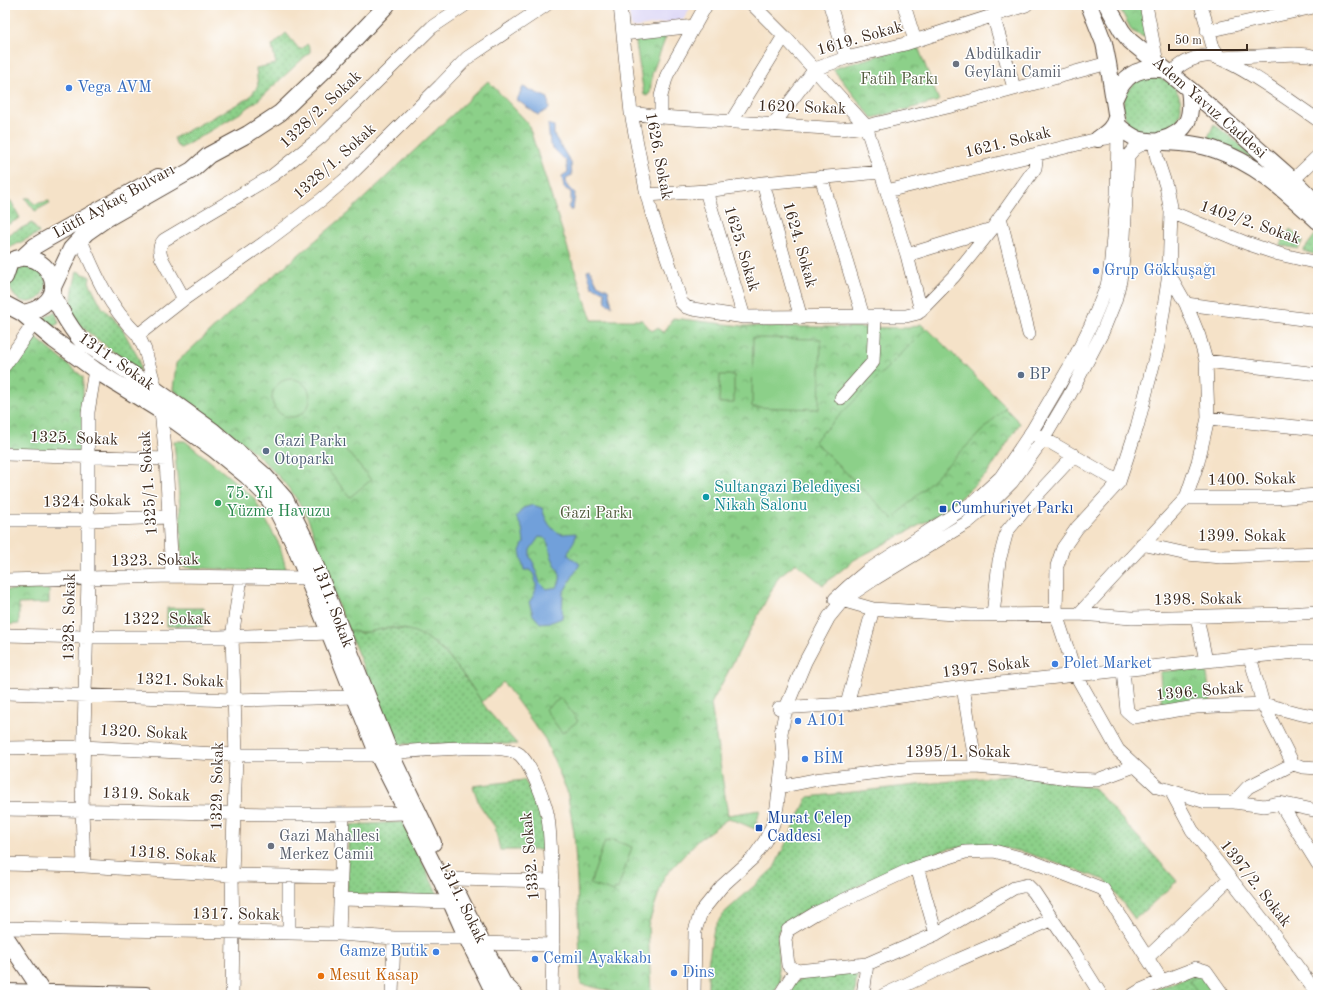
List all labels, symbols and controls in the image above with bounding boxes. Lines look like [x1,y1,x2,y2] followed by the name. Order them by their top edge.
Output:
[815,19,905,59] street label: 1619. Sokak
[1169,26,1247,52] scale bar
[1175,34,1202,47] text: 50 m
[964,47,1061,81] place label: Abdülkadir Geylani Camii
[1149,54,1269,162] street label: Adem Yavuz Caddesi
[951,59,961,69] marker: Abdülkadir Geylani Camii
[277,68,365,152] street label: 1328/2. Sokak
[860,72,938,88] park label: Fatih Parkı
[77,80,152,96] place label: Vega AVM
[64,83,74,93] marker: Vega AVM
[758,98,846,118] street label: 1620. Sokak
[642,111,674,201] street label: 1626. Sokak
[291,121,379,203] street label: 1328/1. Sokak
[963,125,1053,161] street label: 1621. Sokak
[51,162,177,242] street label: Lütfi Aykaç Bulvarı
[1198,198,1302,248] street label: 1402/2. Sokak
[779,200,819,290] street label: 1624. Sokak
[720,204,762,294] street label: 1625. Sokak
[1104,263,1216,279] place label: Grup Gökkuşağı
[1091,266,1101,276] marker: Grup Gökkuşağı
[75,330,157,394] street label: 1311. Sokak
[1029,367,1051,383] place label: BP
[1016,370,1026,380] marker: BP
[30,429,118,449] street label: 1325. Sokak
[137,430,161,536] street label: 1325/1. Sokak
[274,434,347,468] place label: Gazi Parkı Otoparkı
[261,446,271,456] marker: Gazi Parkı Otoparkı
[1208,471,1296,489] street label: 1400. Sokak
[714,480,860,514] place label: Sultangazi Belediyesi Nikah Salonu
[226,486,331,520] place label: 75. Yıl Yüzme Havuzu
[701,492,711,502] marker: Sultangazi Belediyesi Nikah Salonu
[43,493,131,511] street label: 1324. Sokak
[213,498,223,508] marker: 75. Yıl Yüzme Havuzu
[951,501,1074,517] place label: Cumhuriyet Parkı
[938,504,948,514] marker: Cumhuriyet Parkı
[560,506,632,522] park label: Gazi Parkı
[1198,529,1286,545] street label: 1399. Sokak
[111,552,199,570] street label: 1323. Sokak
[309,562,355,650] street label: 1311. Sokak
[61,573,79,661] street label: 1328. Sokak
[1154,591,1242,609] street label: 1398. Sokak
[123,612,211,628] street label: 1322. Sokak
[941,655,1031,681] street label: 1397. Sokak
[1063,656,1152,672] place label: Polet Market
[1050,659,1060,669] marker: Polet Market
[136,671,224,691] street label: 1321. Sokak
[1155,680,1245,704] street label: 1396. Sokak
[806,713,846,729] place label: A101
[793,716,803,726] marker: A101
[99,723,189,743] street label: 1320. Sokak
[209,742,227,830] street label: 1329. Sokak
[906,745,1010,761] street label: 1395/1. Sokak
[813,747,844,767] place label: BİM
[800,754,810,764] marker: BİM
[102,785,190,805] street label: 1319. Sokak
[519,811,543,901] street label: 1332. Sokak
[767,811,852,845] place label: Murat Celep Caddesi
[754,823,764,833] marker: Murat Celep Caddesi
[279,829,379,863] place label: Gazi Mahallesi Merkez Camii
[1216,838,1294,930] street label: 1397/2. Sokak
[266,841,276,851] marker: Gazi Mahallesi Merkez Camii
[128,844,218,866] street label: 1318. Sokak
[435,860,489,946] street label: 1311. Sokak
[192,906,280,924] street label: 1317. Sokak
[339,944,428,960] place label: Gamze Butik
[431,947,441,957] marker: Gamze Butik
[543,951,651,967] place label: Cemil Ayakkabı
[530,954,540,964] marker: Cemil Ayakkabı
[682,965,714,981] place label: Dins
[329,968,418,984] place label: Mesut Kasap
[669,968,679,978] marker: Dins
[316,971,326,981] marker: Mesut Kasap

